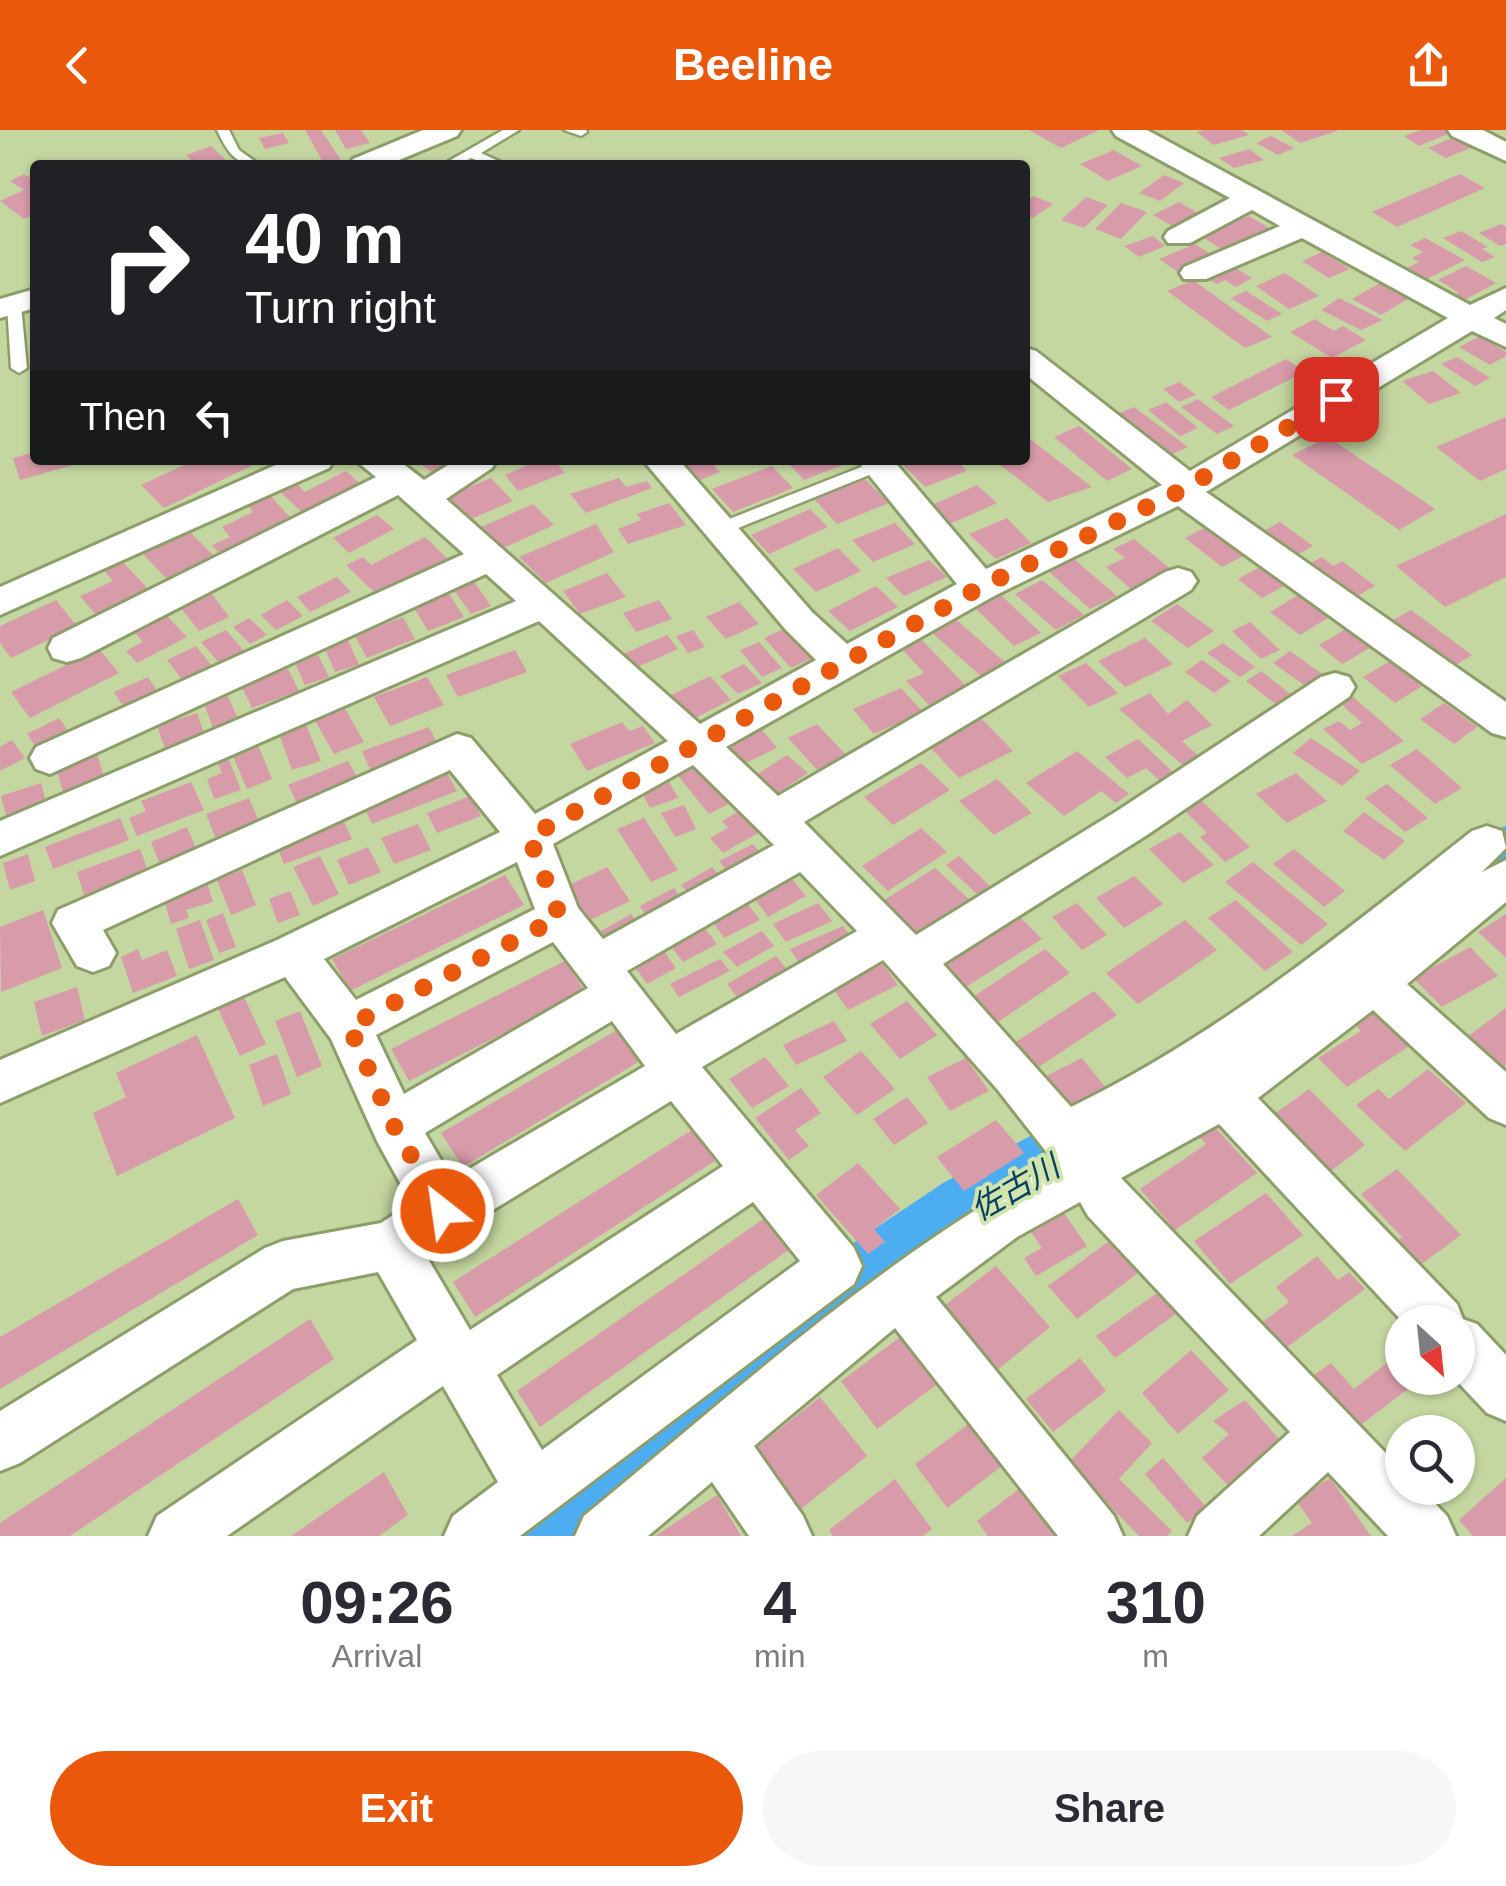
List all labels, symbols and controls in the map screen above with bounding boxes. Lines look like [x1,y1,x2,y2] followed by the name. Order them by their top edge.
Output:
[50,38,105,93] icon: back
[1401,38,1456,93] icon: share
[673,39,833,90] text: Beeline
[80,200,210,330] icon: right
[245,200,405,278] text: 40 m
[245,282,436,333] text: Turn right
[1294,357,1379,442] pin
[1309,372,1364,427] icon: arrive
[187,390,242,445] icon: left
[80,396,167,438] text: Then
[964,1147,1068,1228] water label: 佐古川
[391,1159,495,1263] position arrow
[1385,1305,1475,1395] north arrow
[1385,1305,1475,1505] map controls
[1385,1415,1475,1505] button: search
[300,1569,454,1636] text: 09:26
[763,1569,796,1636] text: 4
[1106,1569,1206,1636] text: 310
[332,1638,422,1674] text: Arrival
[754,1638,805,1674] text: min
[1142,1638,1169,1674] text: m
[50,1751,743,1866] button: Exit
[763,1751,1456,1866] button: Share

